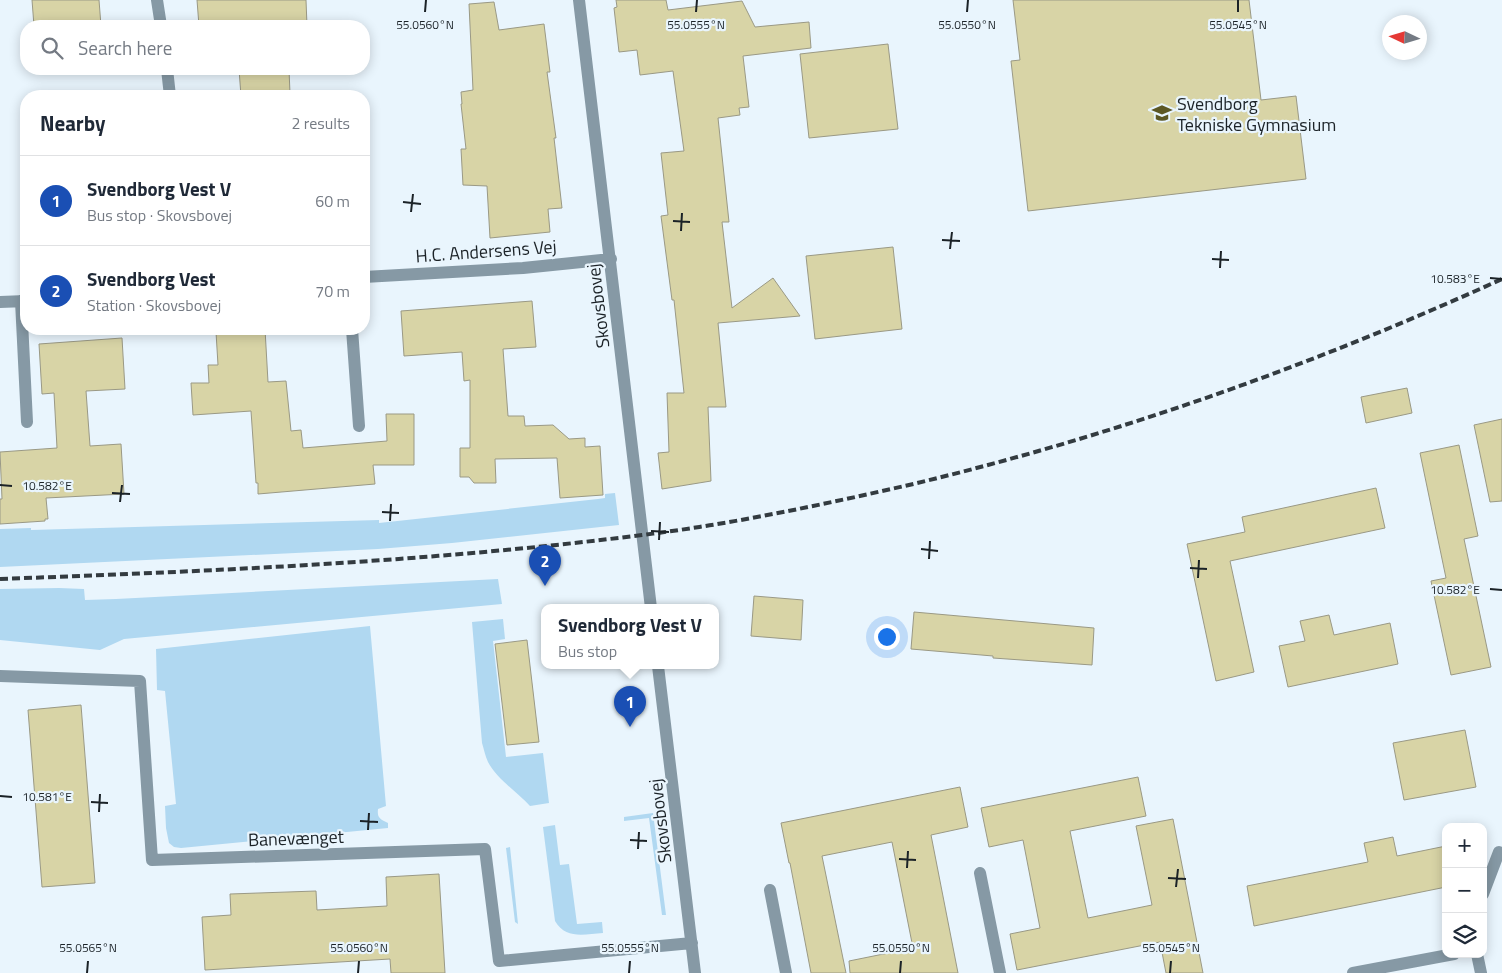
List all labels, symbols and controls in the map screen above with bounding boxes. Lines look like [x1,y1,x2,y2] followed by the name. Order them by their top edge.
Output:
[396,15,454,34] text: 55.0560°N
[667,15,725,34] text: 55.0555°N
[938,15,996,34] text: 55.0550°N
[1209,15,1267,34] text: 55.0545°N
[1382,15,1427,60] north arrow
[20,20,370,75] search box
[78,33,172,62] text: Search here
[38,34,66,62] icon: search
[1177,90,1336,138] place label: Svendborg Tekniske Gymnasium
[1151,102,1173,124] school or university icon: Svendborg Tekniske Gymnasium
[40,107,105,139] text: Nearby
[291,111,350,135] text: 2 results
[87,174,231,203] text: Svendborg Vest V
[52,189,60,213] text: 1
[315,189,350,213] text: 60 m
[87,203,232,227] text: Bus stop · Skovsbovej
[415,233,557,269] street label: H.C. Andersens Vej
[579,262,617,350] street label: Skovsbovej
[87,264,216,293] text: Svendborg Vest
[1430,269,1480,288] text: 10.583°E
[52,279,60,303] text: 2
[315,279,350,303] text: 70 m
[87,293,221,317] text: Station · Skovsbovej
[22,476,72,495] text: 10.582°E
[529,545,561,586] pin: 2
[1430,580,1480,599] text: 10.582°E
[541,604,719,669] popup
[558,610,702,639] text: Svendborg Vest V
[874,624,900,650] your location
[558,639,617,663] text: Bus stop
[614,686,646,727] pin: 1
[641,777,679,865] street label: Skovsbovej
[22,787,72,806] text: 10.581°E
[248,823,345,853] street label: Banevænget
[1442,823,1487,958] map controls
[1442,823,1487,868] button: +
[1442,868,1487,913] button: −
[1442,913,1487,958] button: layers
[59,938,117,957] text: 55.0565°N
[330,938,388,957] text: 55.0560°N
[601,938,659,957] text: 55.0555°N
[872,938,930,957] text: 55.0550°N
[1142,938,1200,957] text: 55.0545°N

